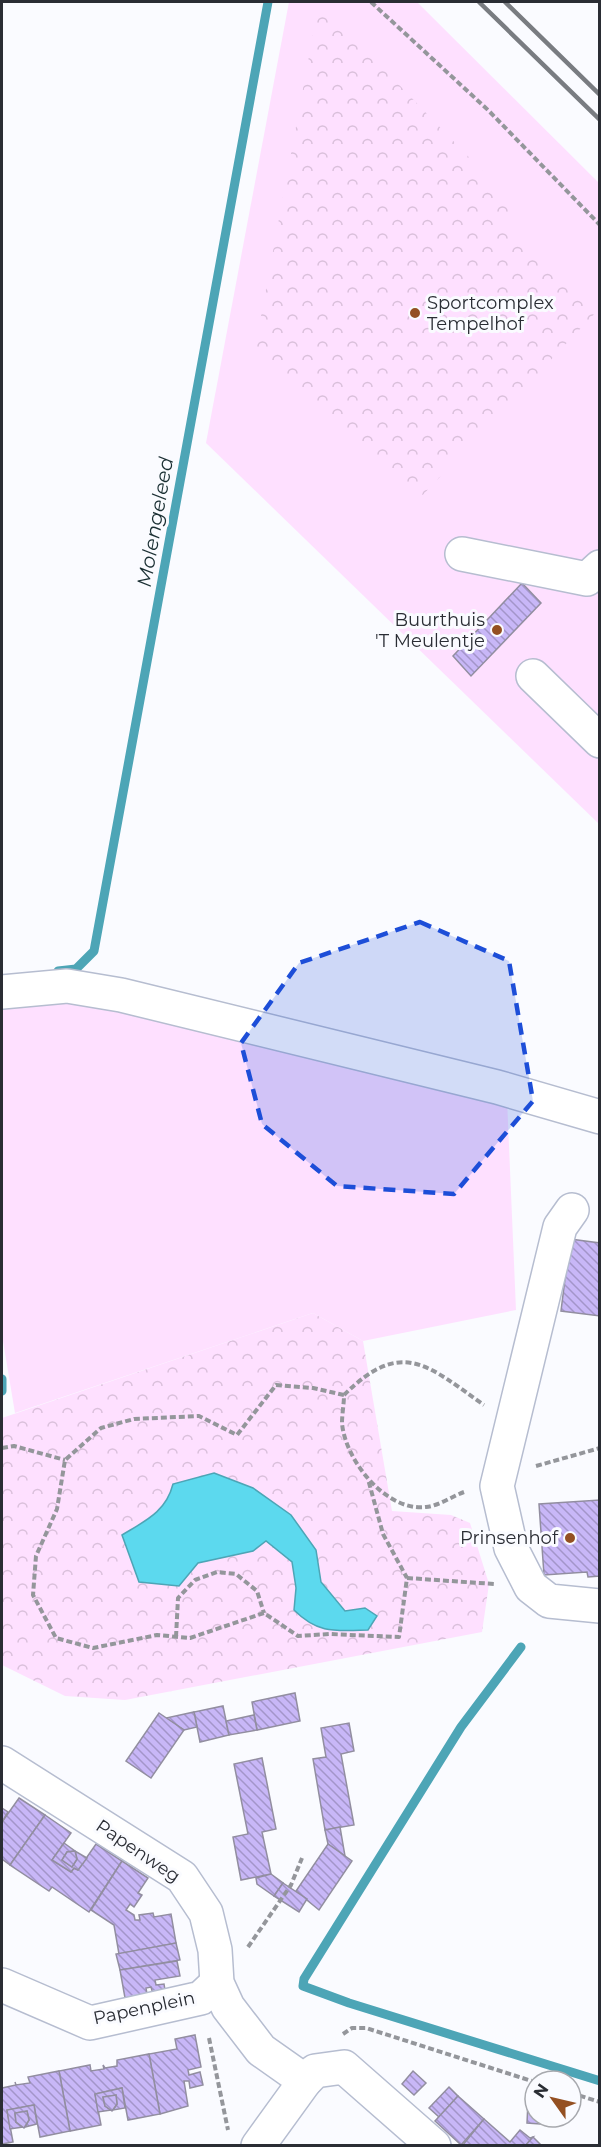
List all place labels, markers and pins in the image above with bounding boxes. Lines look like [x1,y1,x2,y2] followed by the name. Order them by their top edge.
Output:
[427,292,554,335] place label: Sportcomplex Tempelhof
[408,306,422,320] marker: Sportcomplex Tempelhof
[375,609,485,652] place label: Buurthuis 'T Meulentje
[490,623,504,637] marker: Buurthuis 'T Meulentje
[460,1527,559,1549] place label: Prinsenhof
[563,1531,577,1545] marker: Prinsenhof

